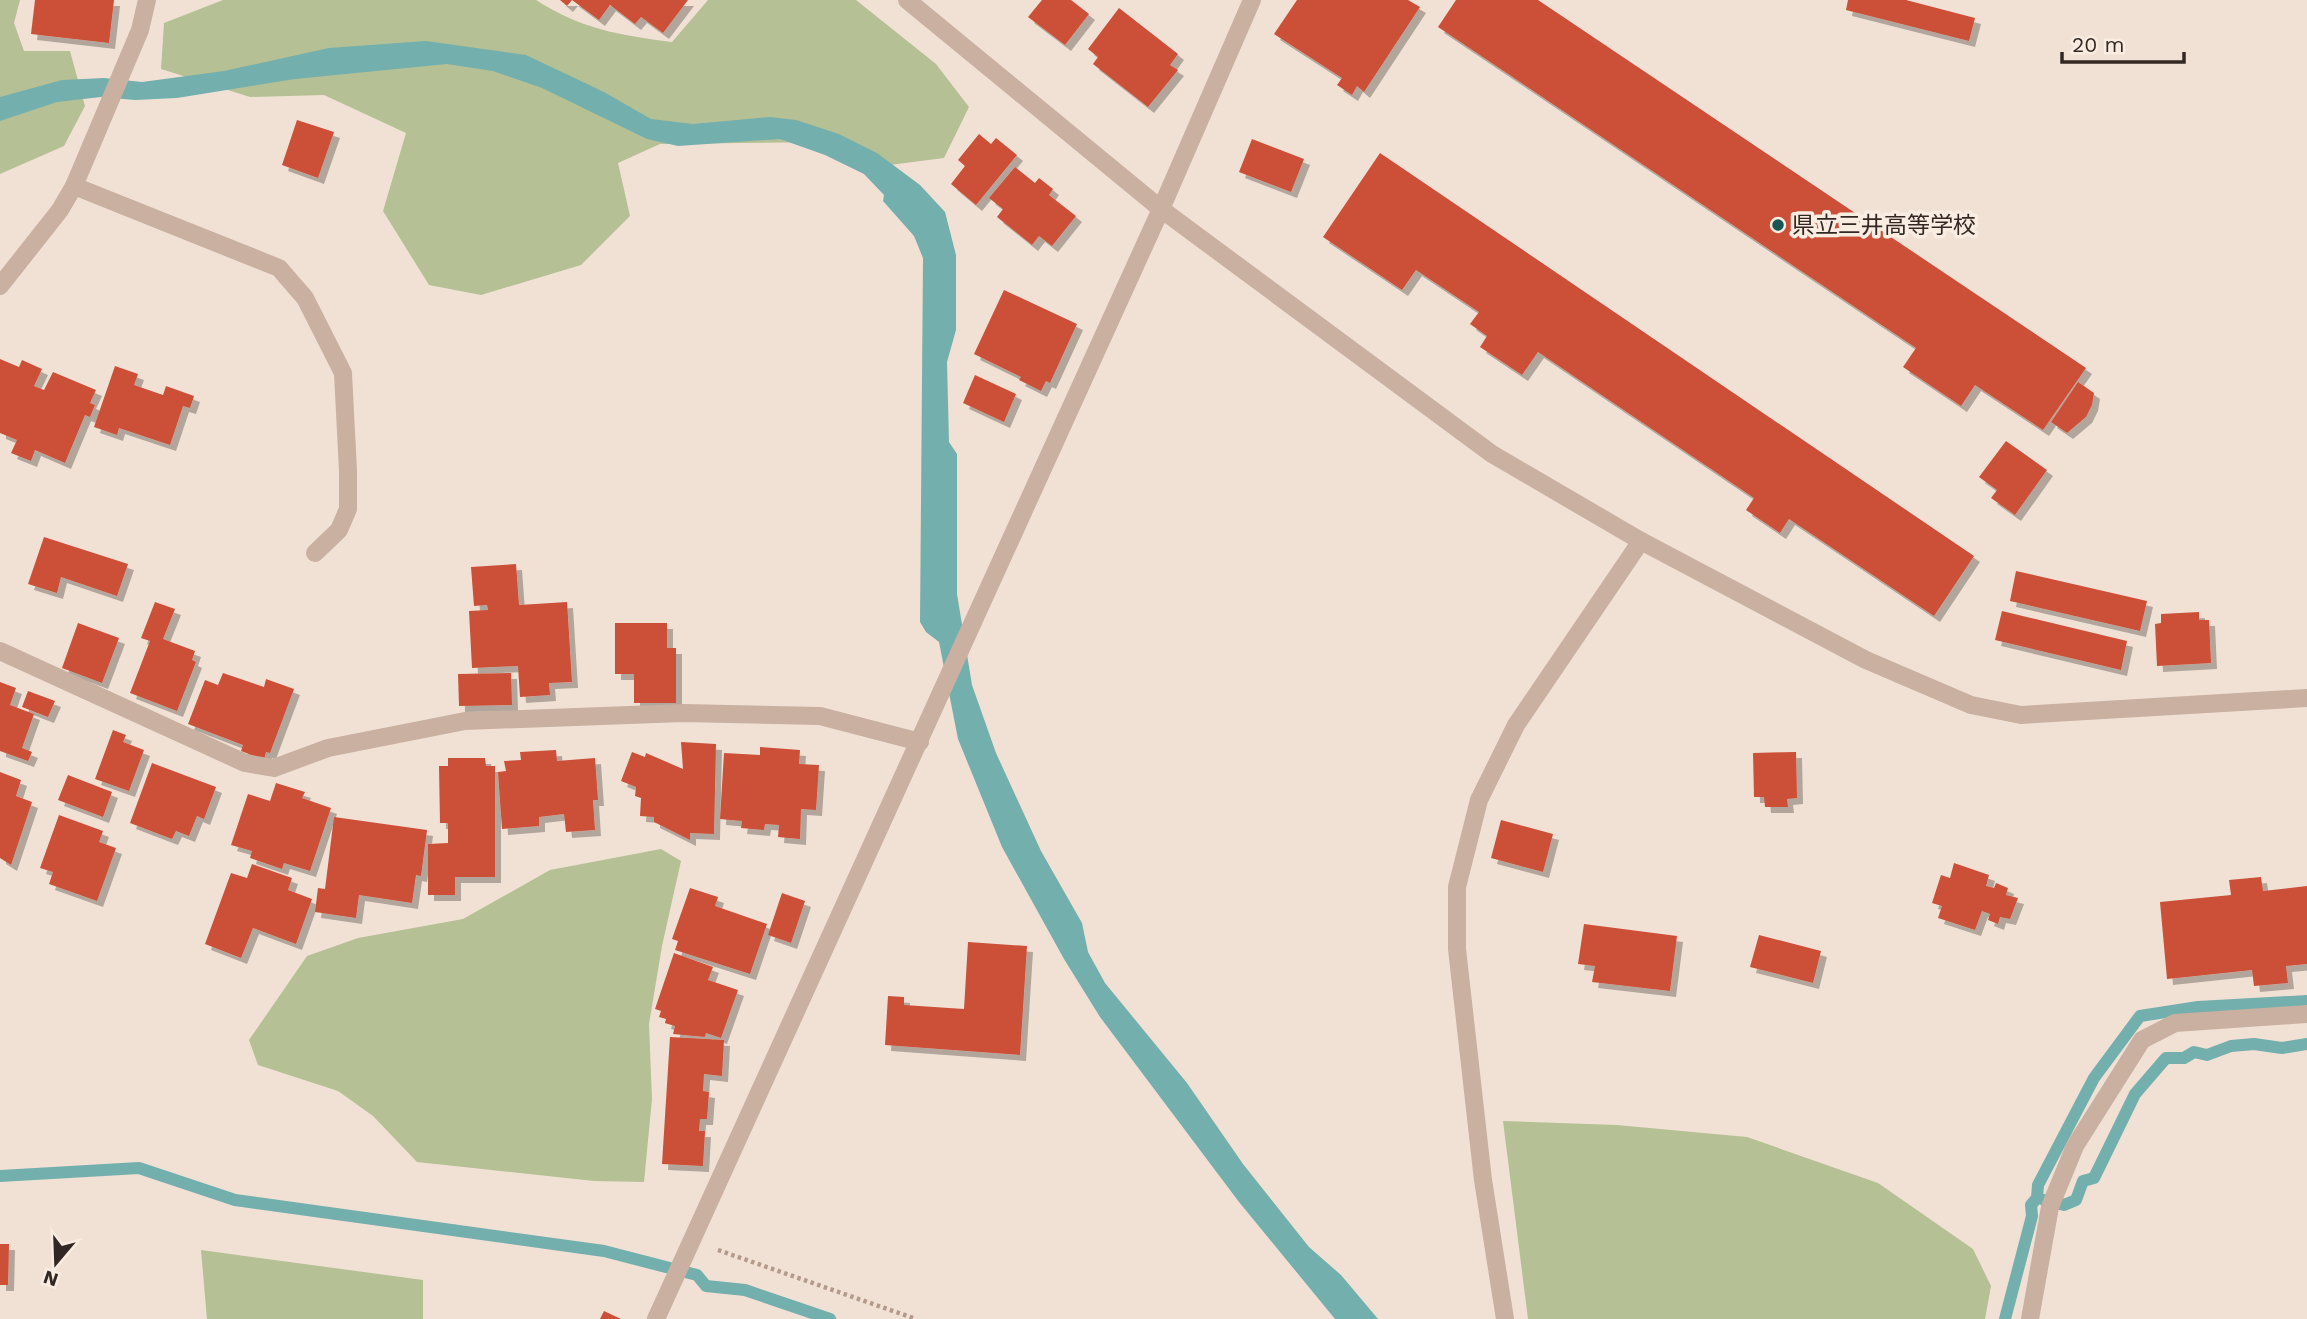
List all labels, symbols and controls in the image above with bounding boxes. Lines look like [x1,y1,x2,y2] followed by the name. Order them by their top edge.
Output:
[2062,21,2184,65] scale bar
[2072,32,2124,57] text: 20 m
[1792,212,1976,239] place label: 県立三井高等学校
[1770,217,1786,233] marker: 県立三井高等学校
[21,1228,91,1298] north arrow
[40,1265,61,1292] text: N

